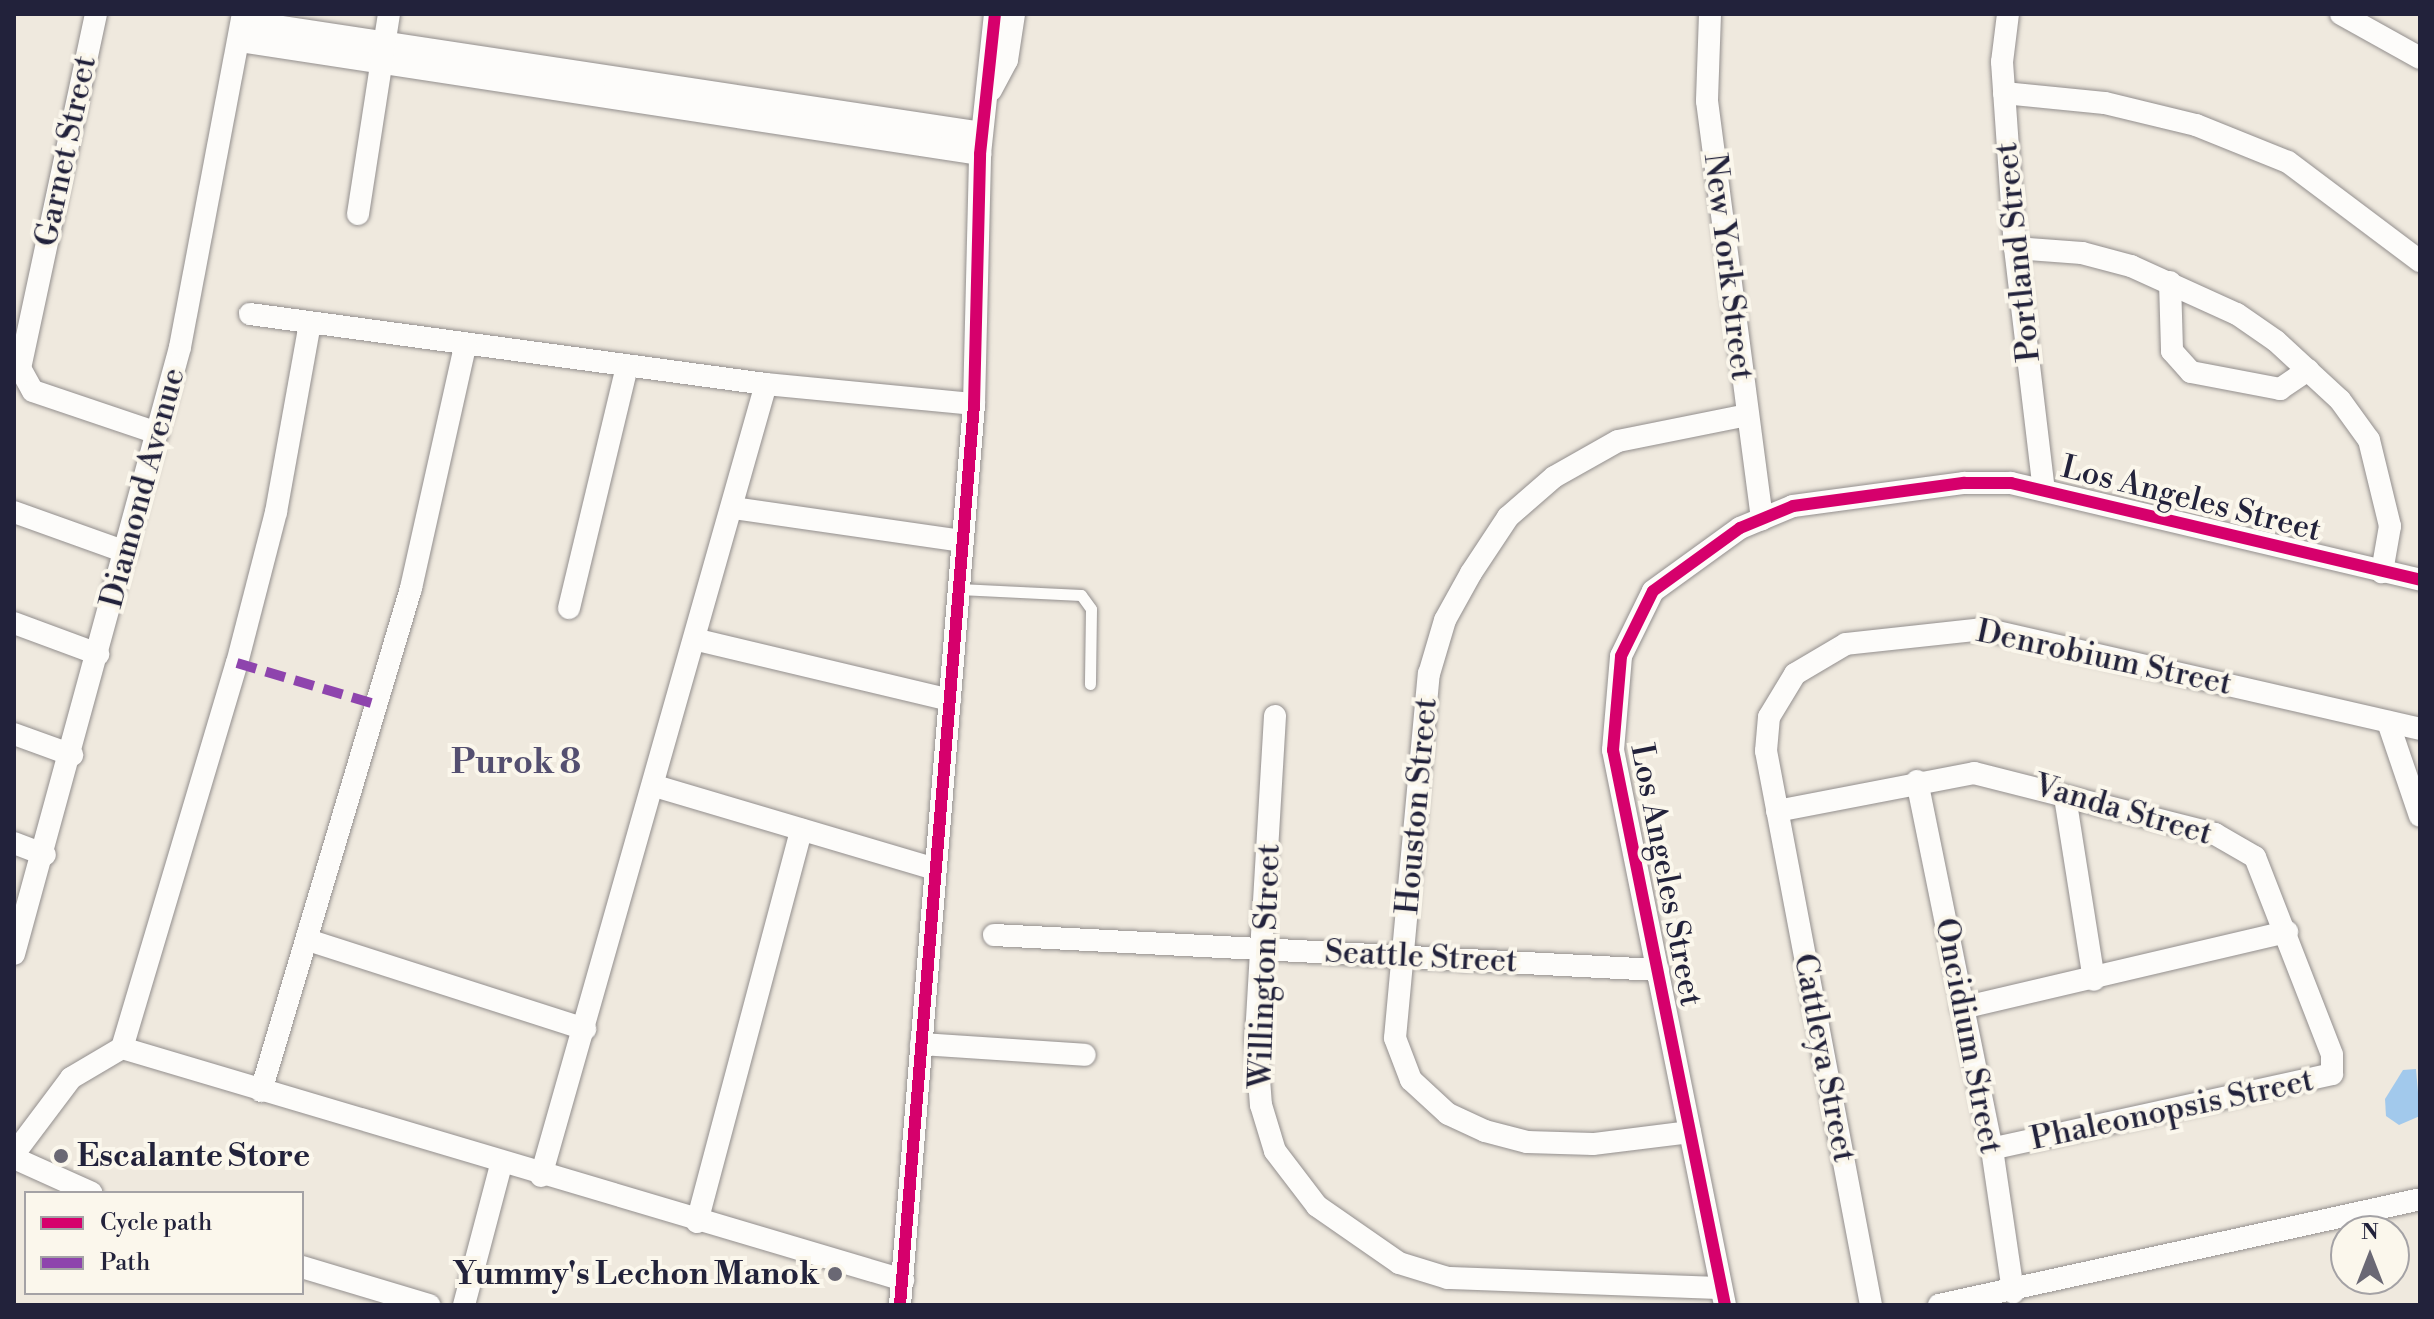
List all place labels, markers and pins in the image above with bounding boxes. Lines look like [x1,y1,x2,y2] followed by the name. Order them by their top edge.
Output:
[77,1137,310,1175] place label: Escalante Store
[52,1147,70,1165] marker: Escalante Store
[453,1255,819,1293] place label: Yummy's Lechon Manok
[826,1265,844,1283] marker: Yummy's Lechon Manok

